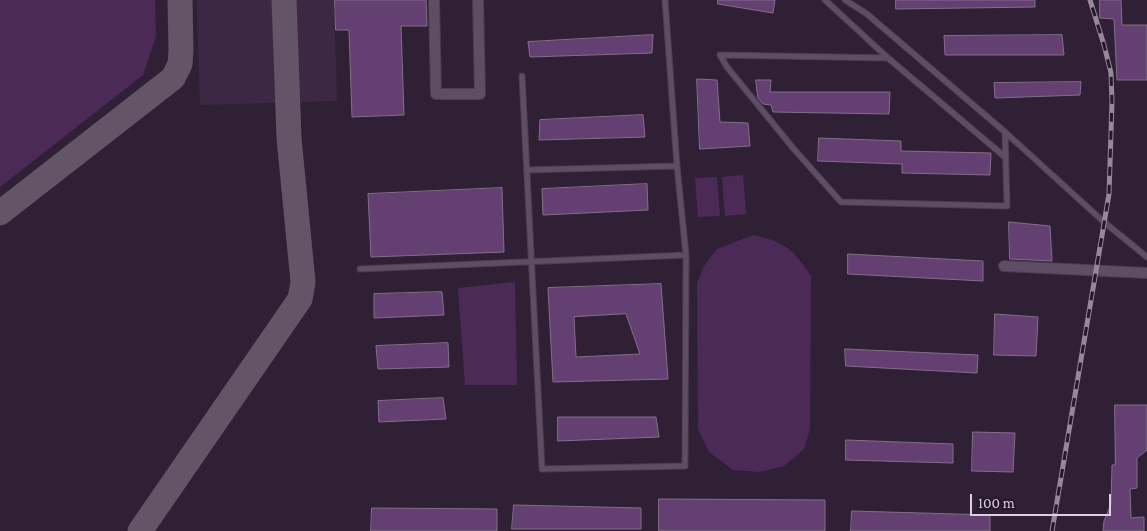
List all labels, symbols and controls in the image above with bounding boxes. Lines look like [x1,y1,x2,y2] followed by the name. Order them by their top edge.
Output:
[972,484,1113,516] scale bar
[978,495,1015,511] text: 100 m

